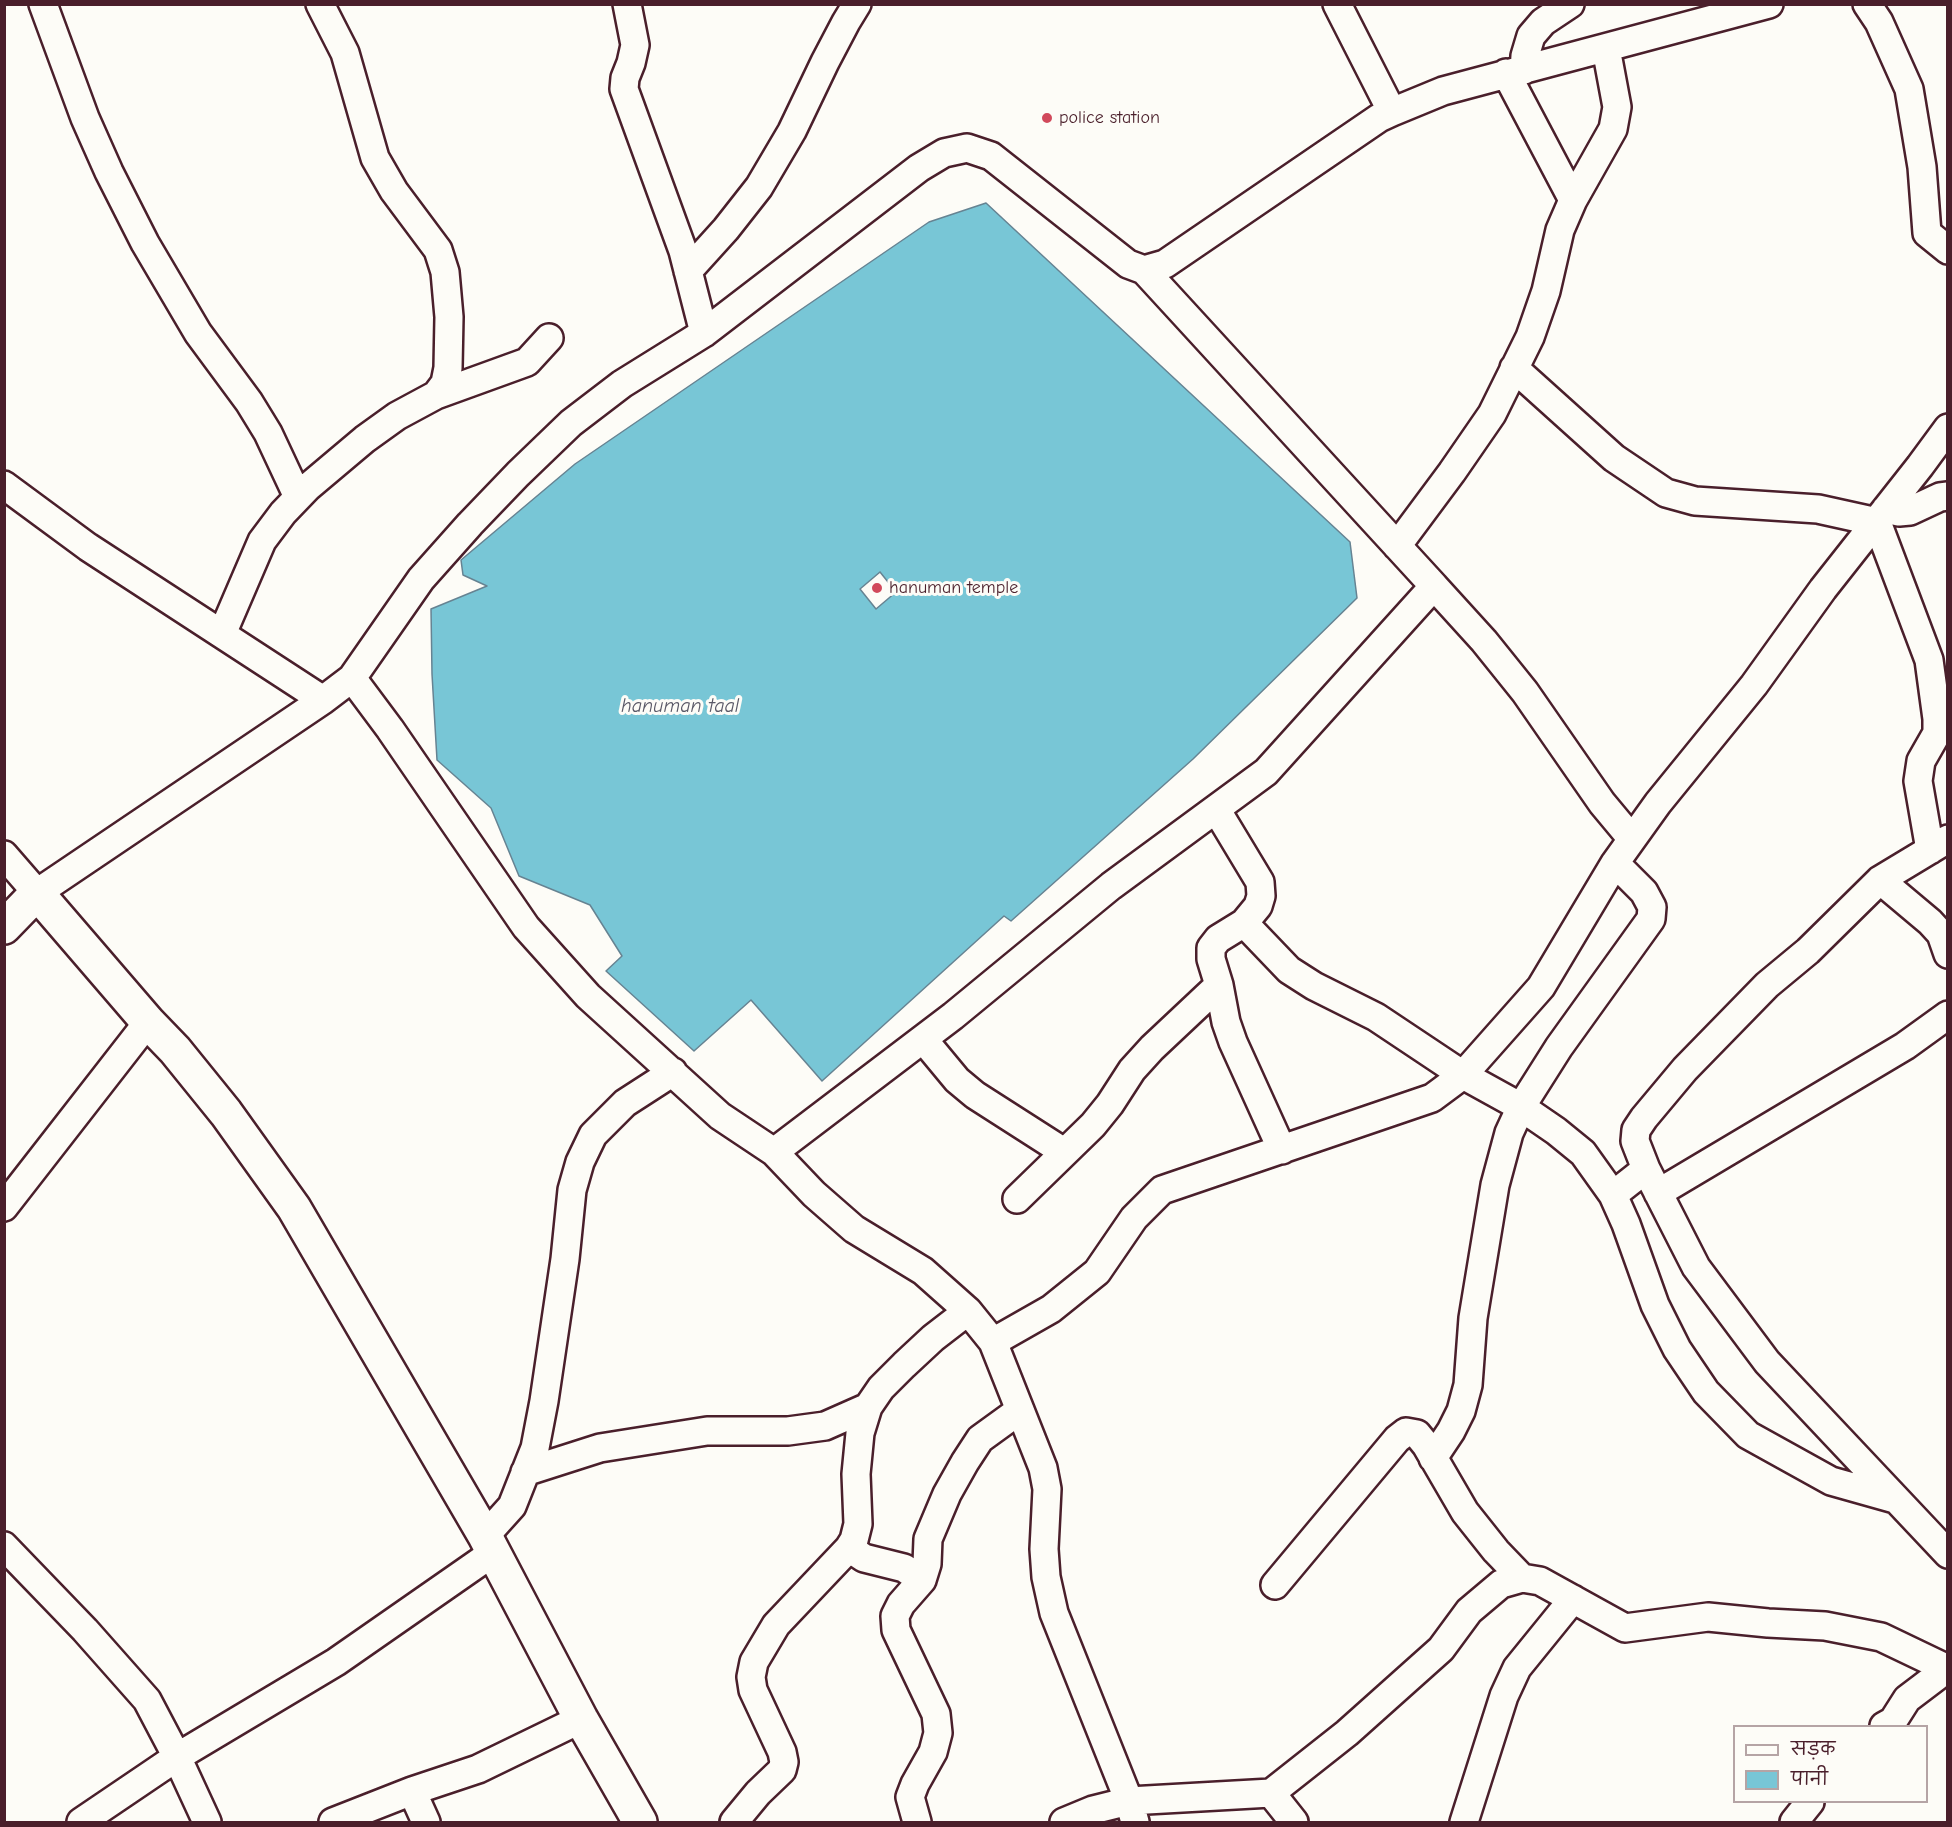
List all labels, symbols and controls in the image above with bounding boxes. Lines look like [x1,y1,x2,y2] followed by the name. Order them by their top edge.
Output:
[1059,107,1160,129] place label: police station
[1040,111,1054,125] marker: police station
[889,577,1018,599] place label: hanuman temple
[870,581,884,595] marker: hanuman temple
[621,694,739,718] water label: hanuman taal
[1733,1725,1928,1803] legend
[1791,1739,1835,1760] text: सड़क
[1791,1769,1828,1790] text: पानी

